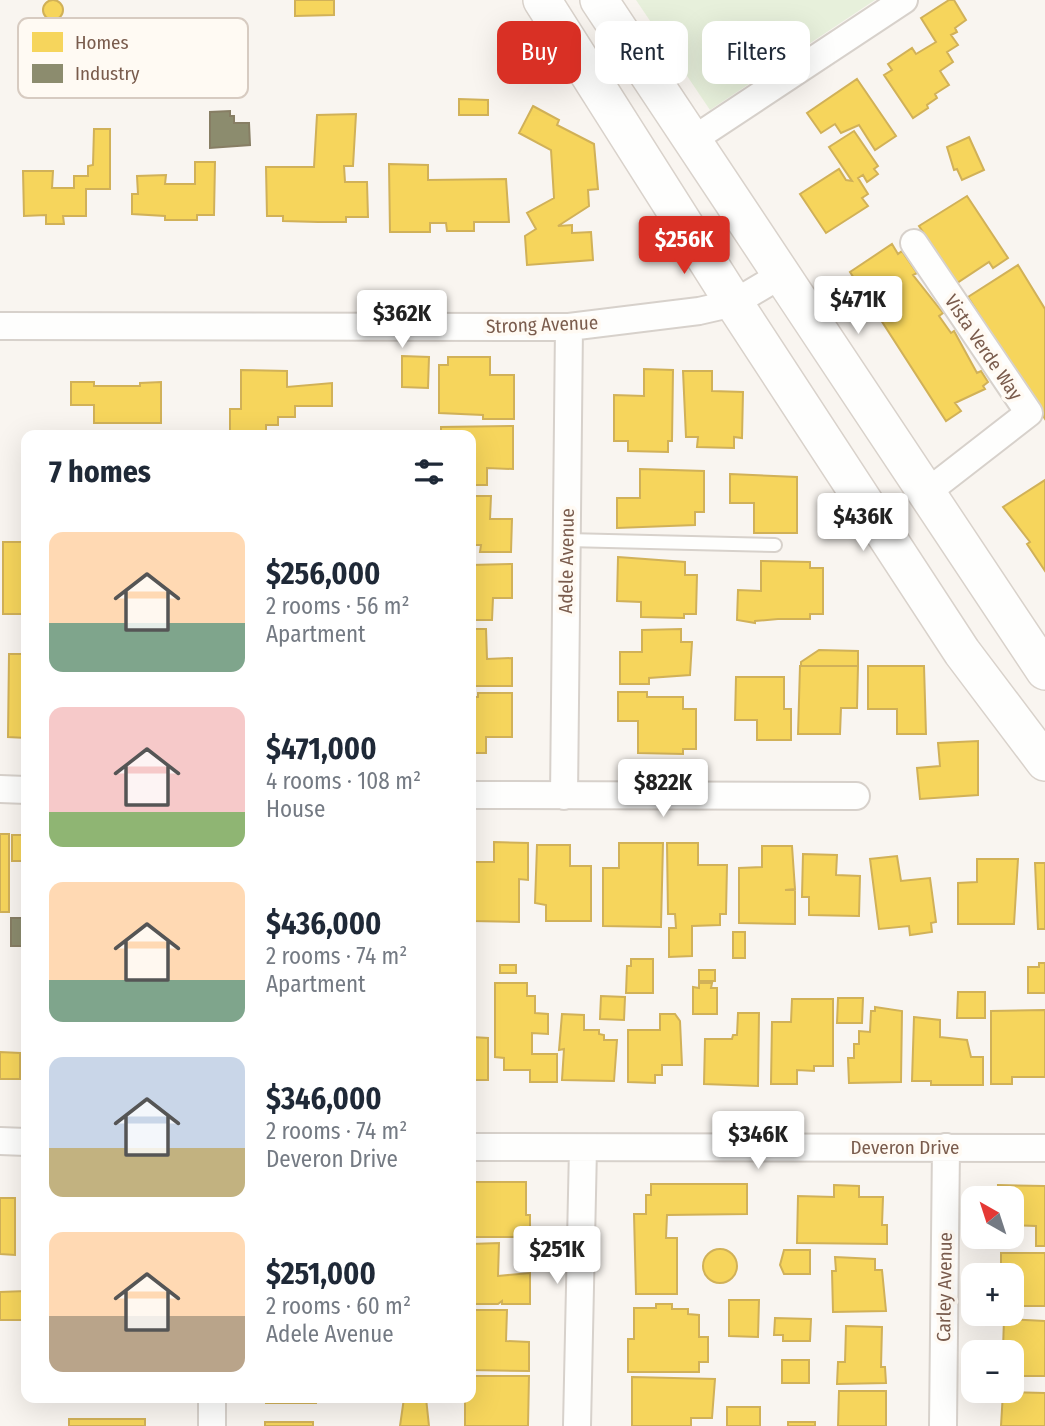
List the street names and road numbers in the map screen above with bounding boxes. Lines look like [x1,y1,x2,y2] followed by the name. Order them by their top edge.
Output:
[940,290,1028,405] street label: Vista Verde Way
[486,311,599,338] street label: Strong Avenue
[554,508,579,614] street label: Adele Avenue
[851,1136,959,1159] street label: Deveron Drive
[932,1232,957,1342] street label: Carley Avenue

